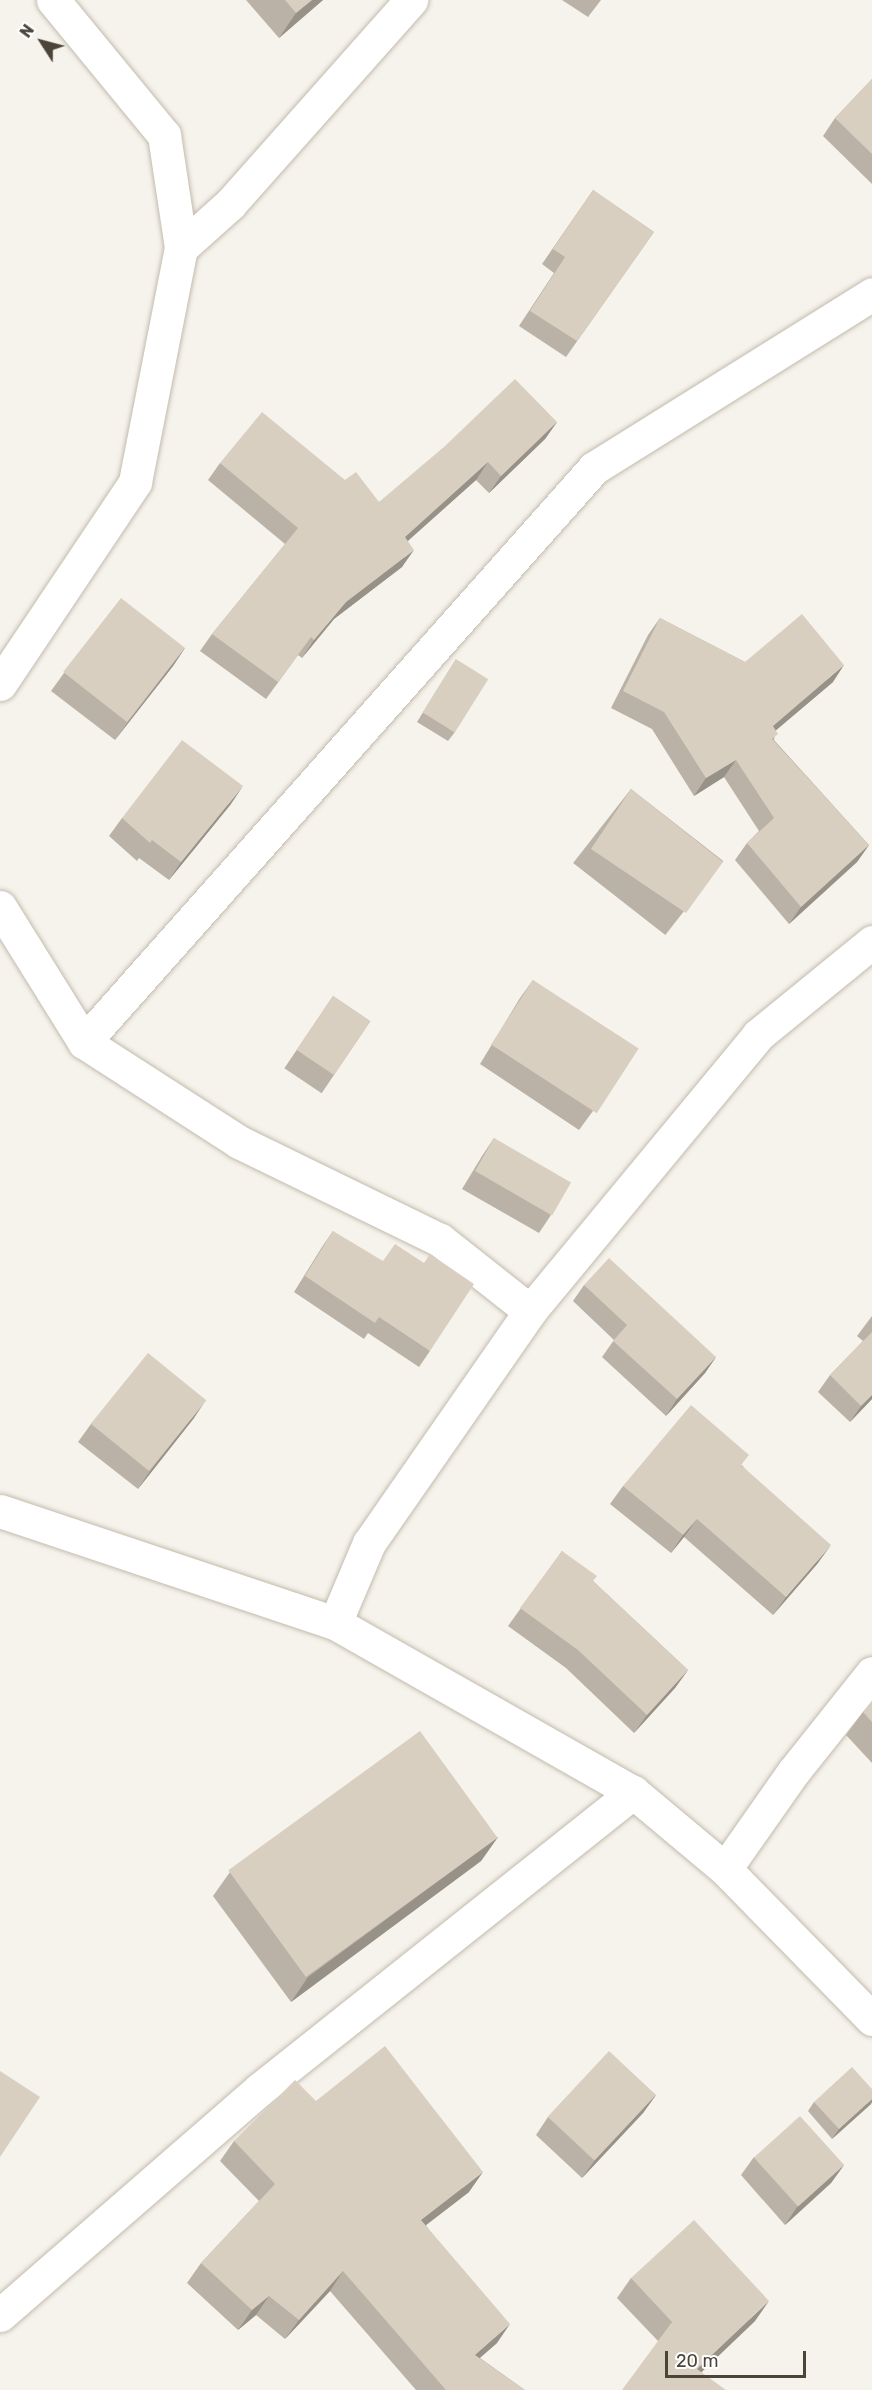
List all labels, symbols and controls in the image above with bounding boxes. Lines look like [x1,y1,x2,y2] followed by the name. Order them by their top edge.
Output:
[12,12,72,72] north arrow
[16,21,38,41] text: N
[668,2339,809,2377] scale bar
[676,2350,718,2372] text: 20 m

